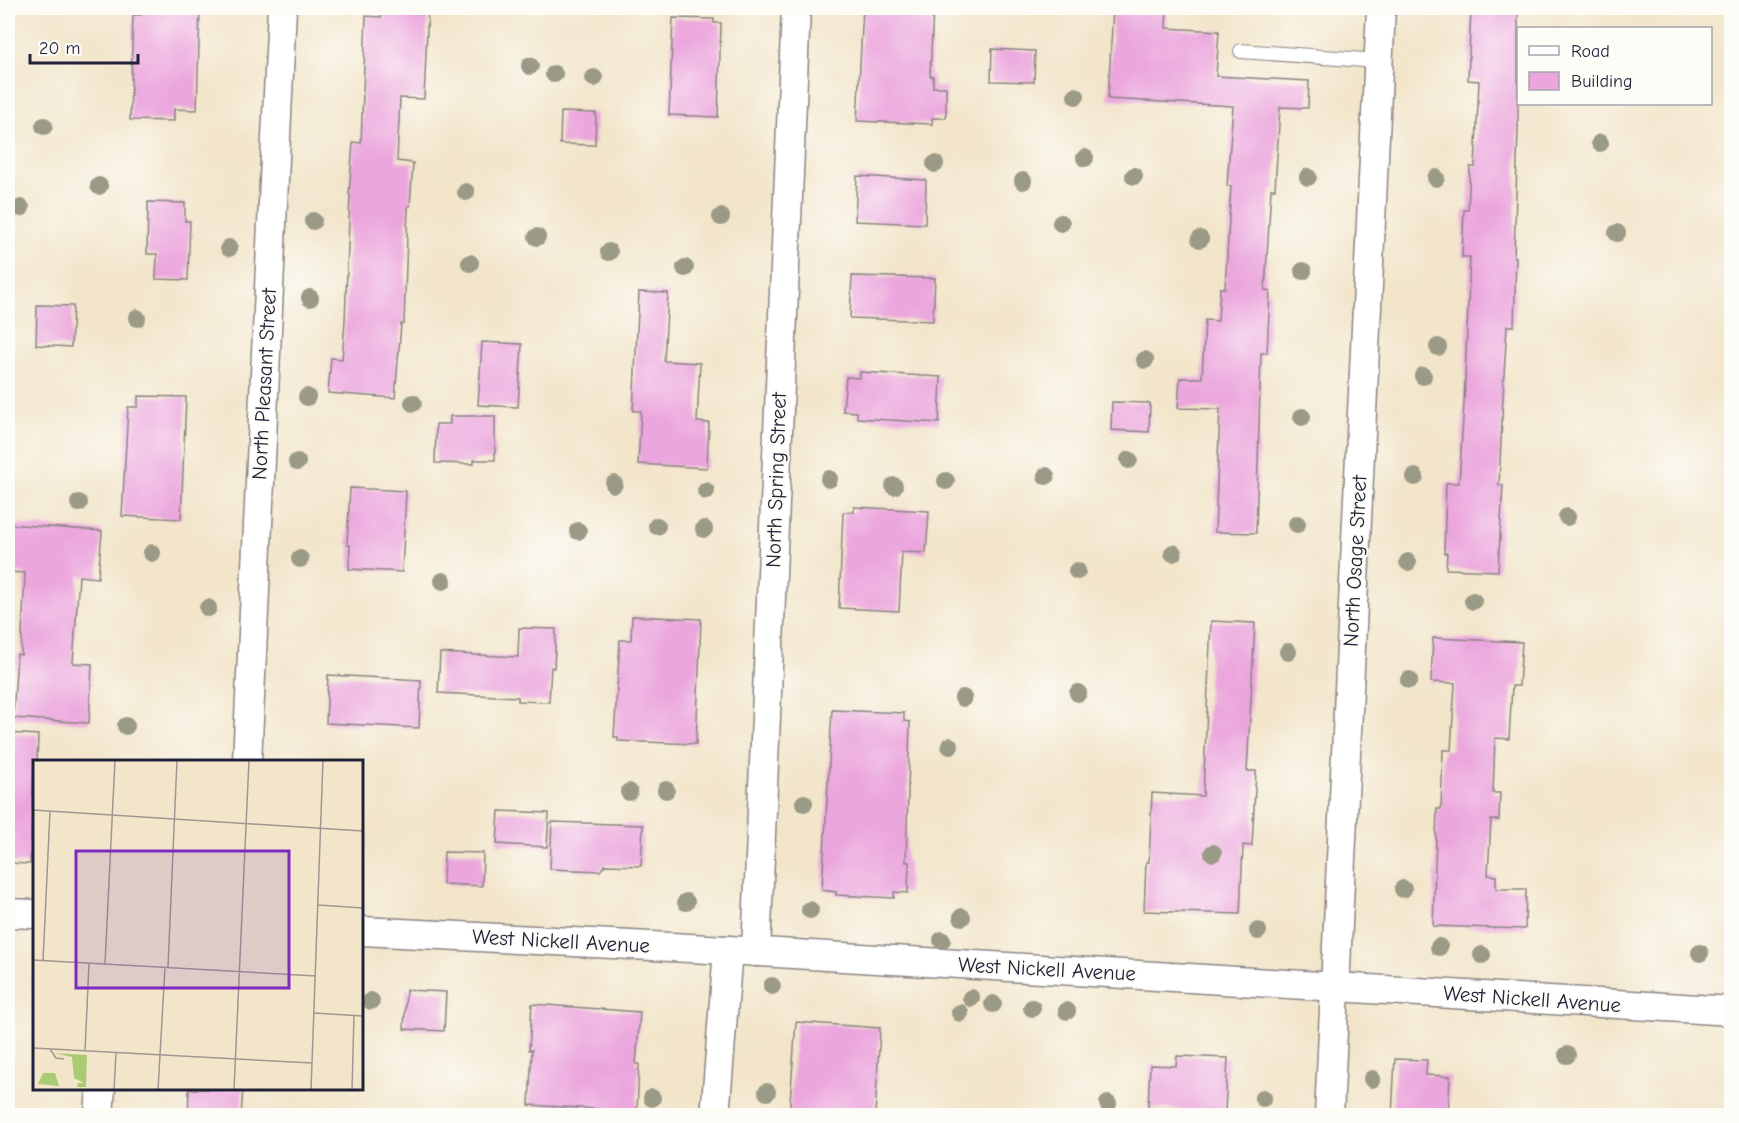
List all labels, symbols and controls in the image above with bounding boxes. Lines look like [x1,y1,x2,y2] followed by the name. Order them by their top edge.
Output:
[30,27,138,65] scale bar
[1517,27,1712,105] legend
[39,38,80,59] text: 20 m
[1571,41,1610,62] text: Road
[1571,71,1633,92] text: Building
[247,287,281,480] street label: North Pleasant Street
[761,391,791,568] street label: North Spring Street
[1339,474,1372,647] street label: North Osage Street
[33,760,363,1090] inset map
[471,924,651,958] street label: West Nickell Avenue
[957,952,1137,986] street label: West Nickell Avenue
[1442,981,1622,1017] street label: West Nickell Avenue

